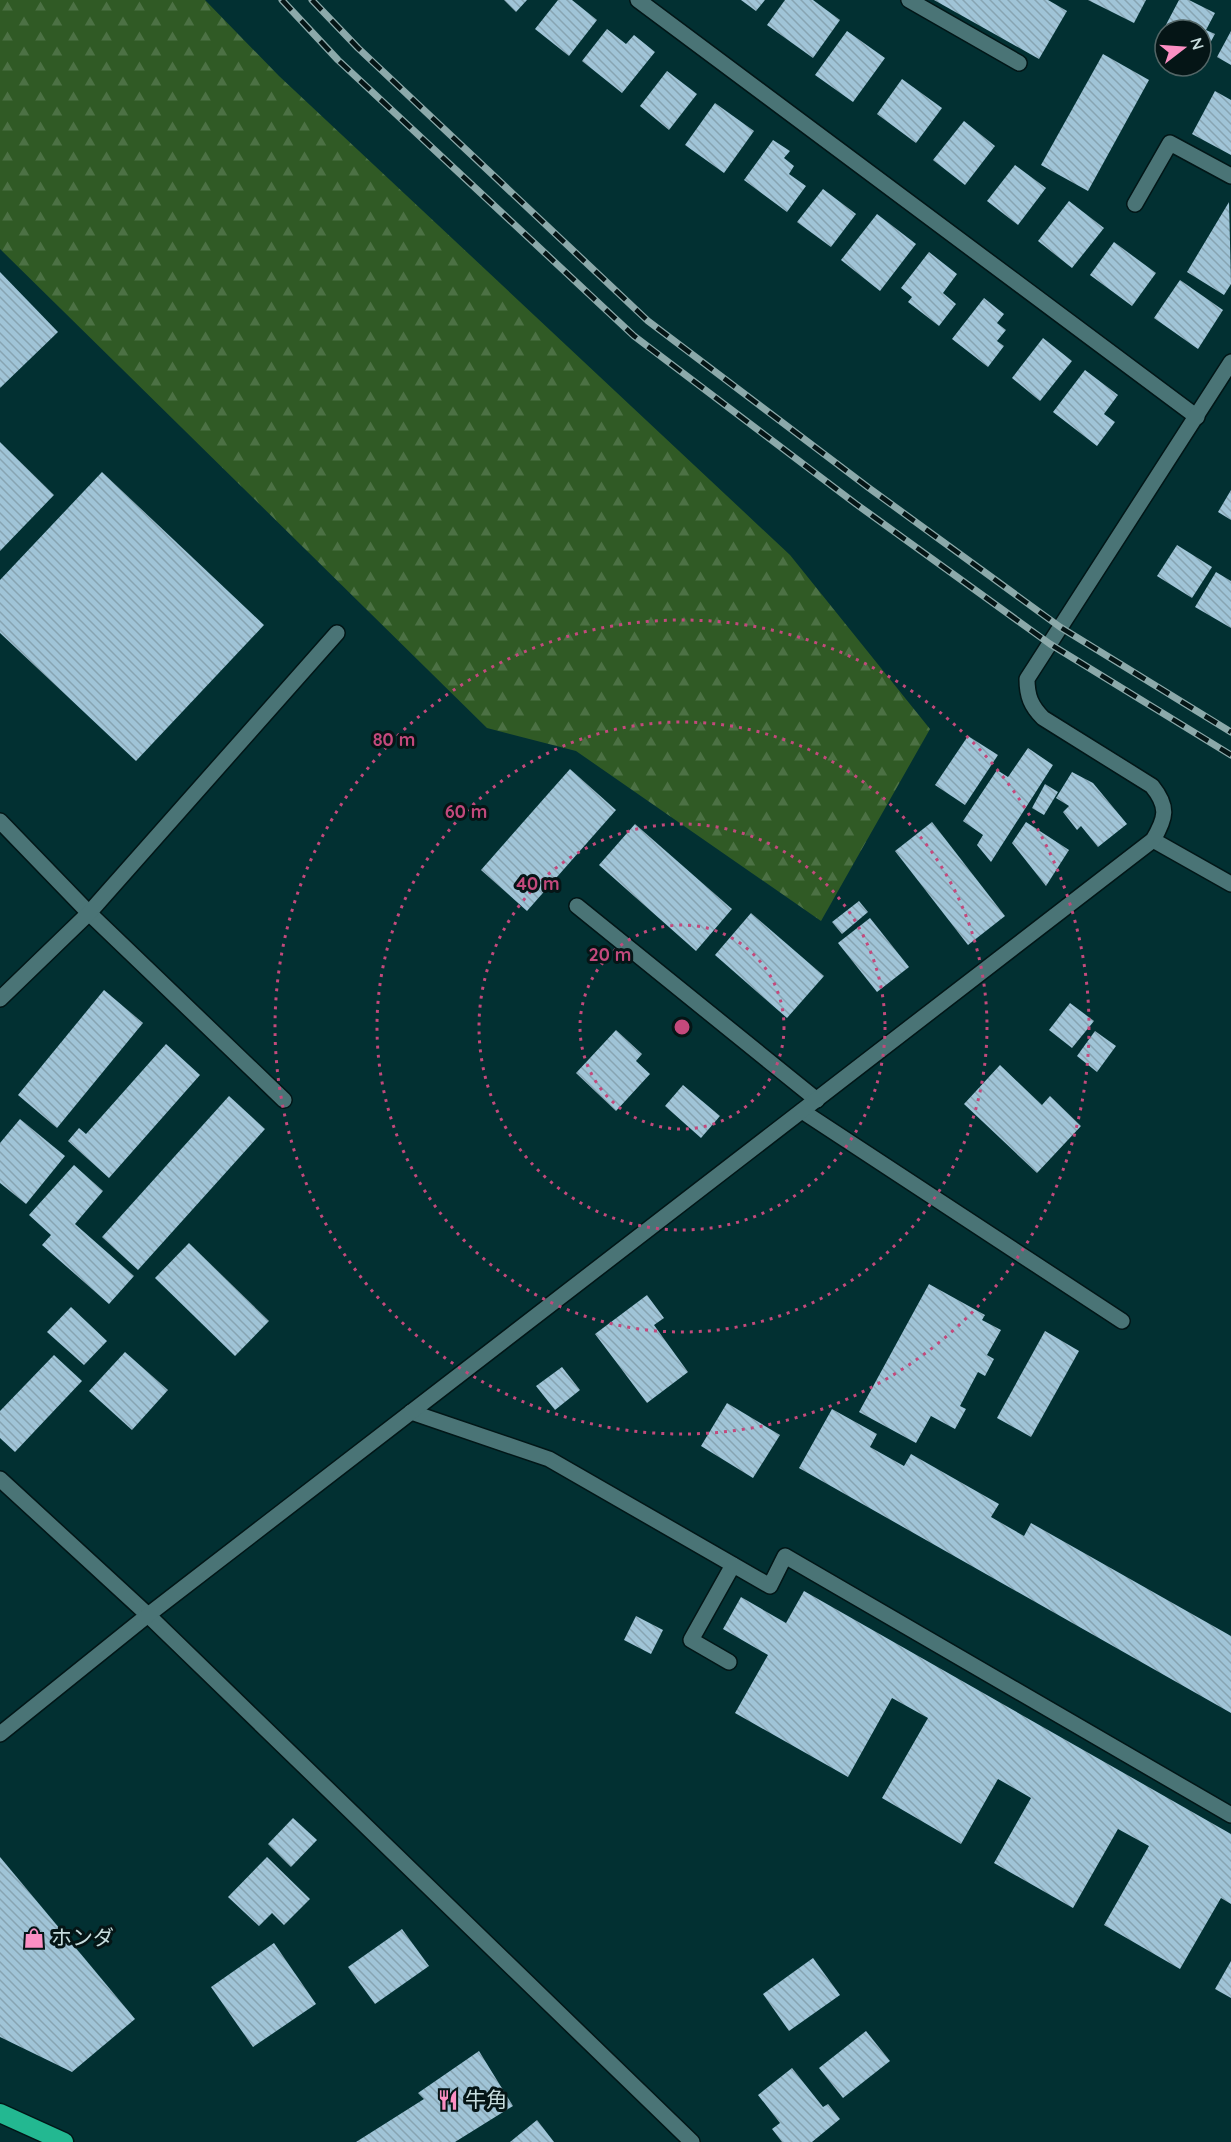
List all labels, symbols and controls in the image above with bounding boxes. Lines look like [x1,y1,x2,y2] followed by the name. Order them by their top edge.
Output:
[1153,18,1213,78] north arrow
[1186,35,1209,52] text: N
[373,728,415,751] text: 80 m
[445,800,487,823] text: 60 m
[516,872,560,895] text: 40 m
[589,943,631,966] text: 20 m
[672,1017,692,1037] centre of rings
[51,1924,114,1950] place label: ホンダ
[22,1926,46,1950] shop icon: ホンダ
[465,2086,507,2112] place label: 牛角
[436,2088,460,2112] restaurant icon: 牛角

